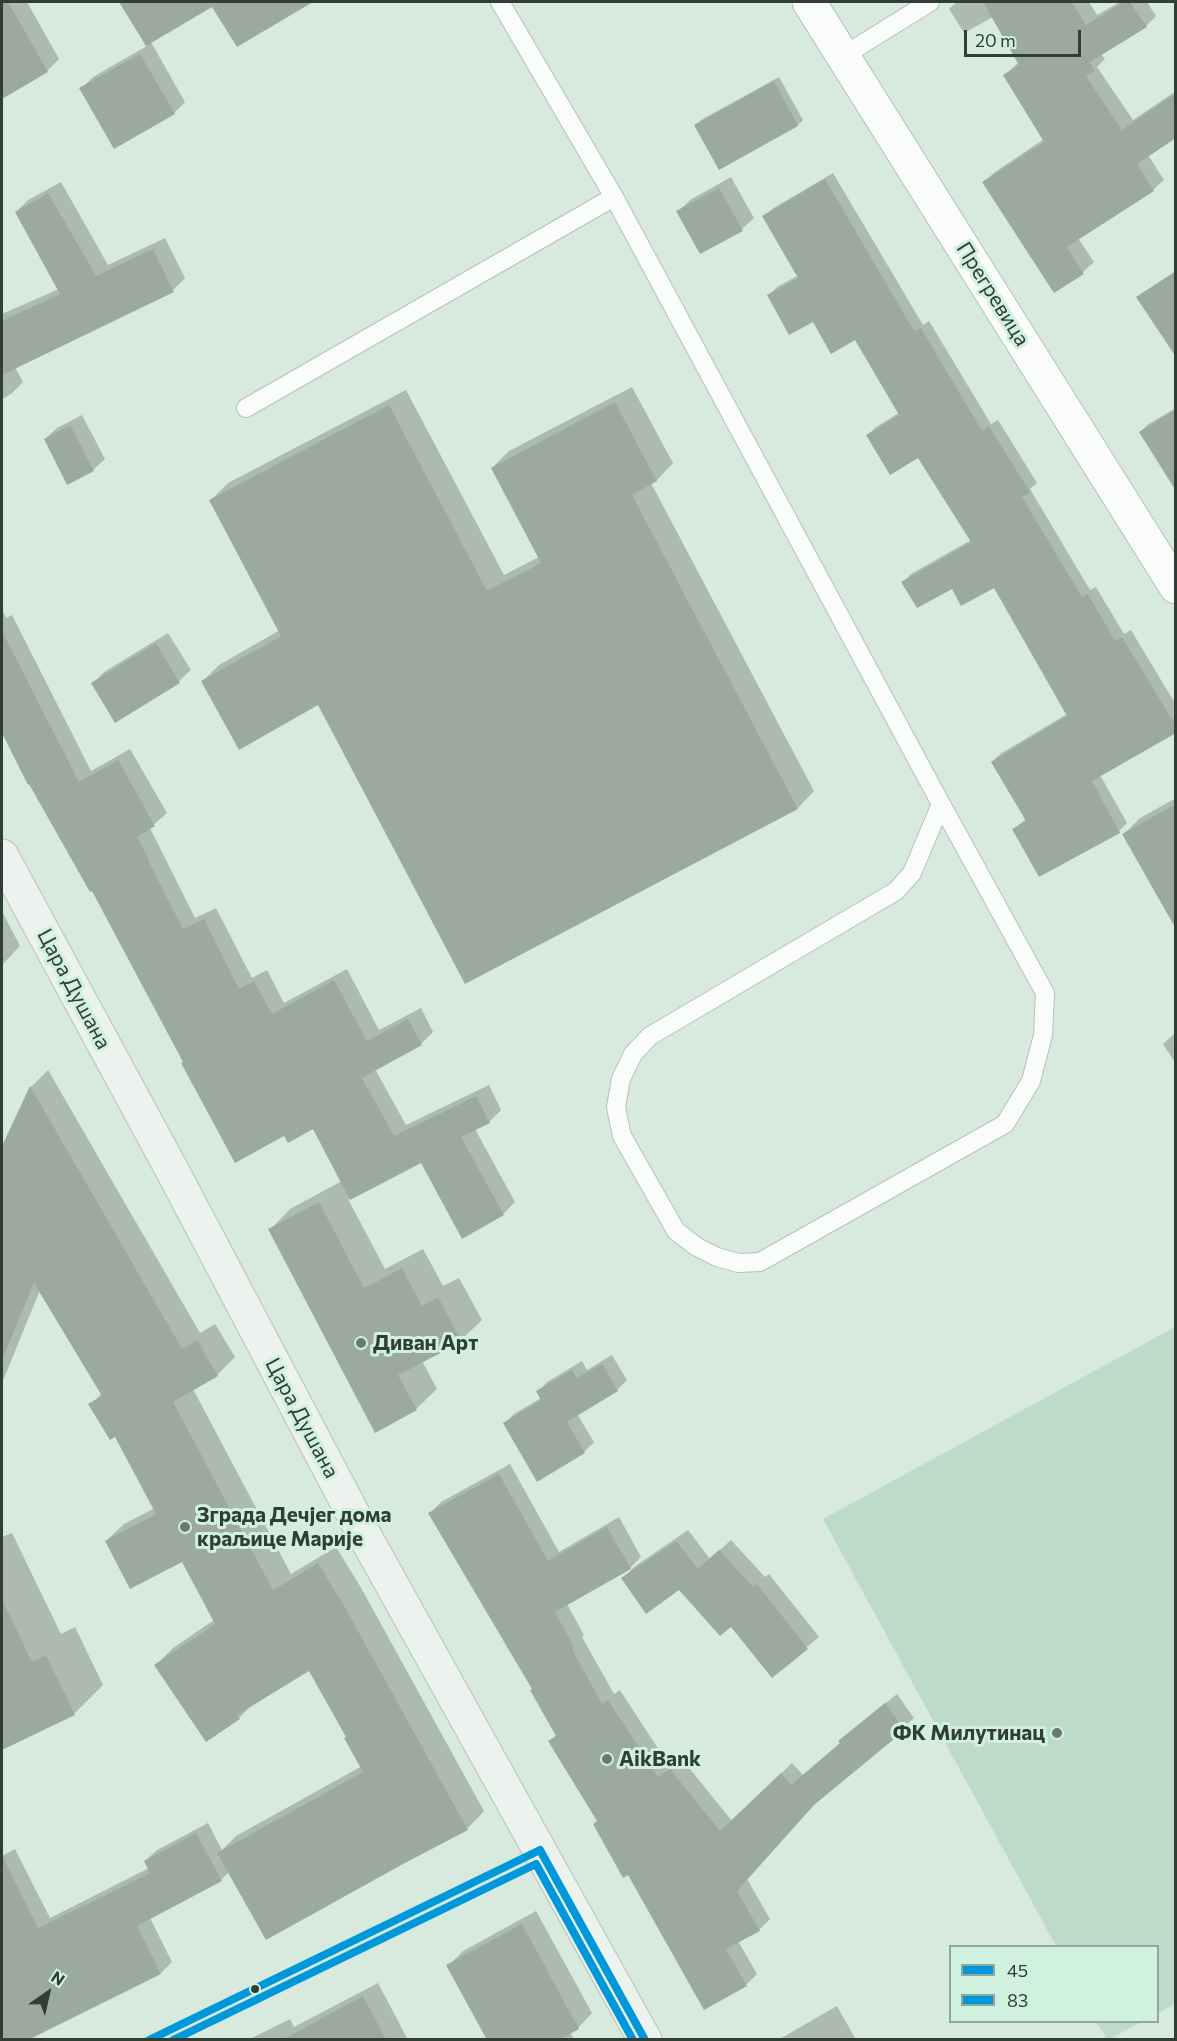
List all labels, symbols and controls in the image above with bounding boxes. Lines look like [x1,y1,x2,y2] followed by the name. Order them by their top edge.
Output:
[967,18,1084,56] scale bar
[975,29,1016,51] text: 20 m
[951,237,1035,351] street label: Прегревица
[32,925,116,1053] street label: Цара Душана
[373,1330,478,1356] place label: Диван Арт
[354,1336,368,1350] marker: Диван Арт
[260,1354,344,1482] street label: Цара Душана
[197,1502,392,1552] place label: Зграда Дечјег дома краљице Марије
[178,1520,192,1534] marker: Зграда Дечјег дома краљице Марије
[893,1720,1045,1746] place label: ФК Милутинац
[1050,1726,1064,1740] marker: ФК Милутинац
[619,1746,701,1772] place label: AikBank
[600,1752,614,1766] marker: AikBank
[949,1945,1159,2023] legend
[1007,1959,1028,1981] text: 45
[18,1963,78,2023] north arrow
[48,1966,69,1989] text: N
[249,1983,261,1995] unlabelled marker
[1007,1989,1028,2011] text: 83

